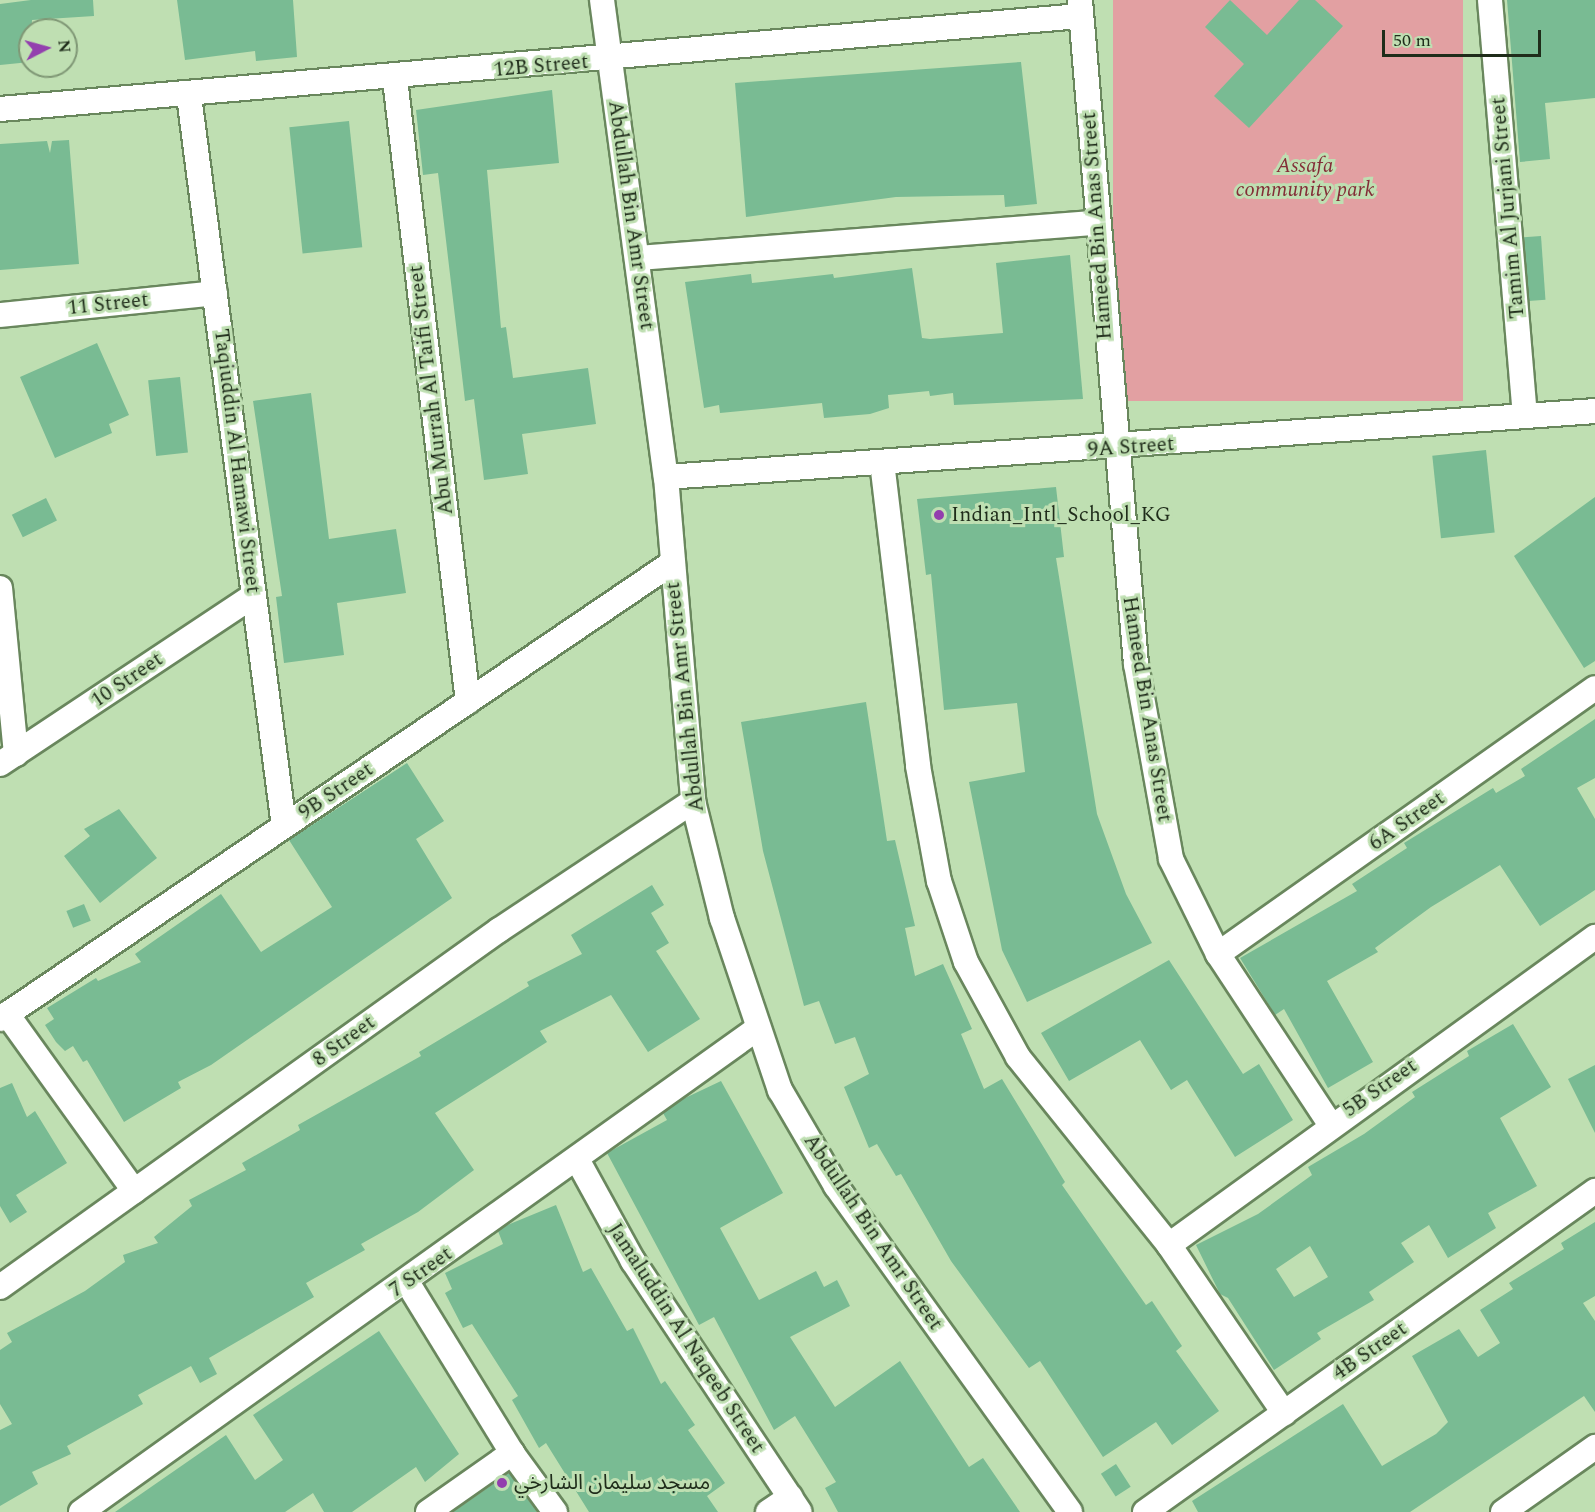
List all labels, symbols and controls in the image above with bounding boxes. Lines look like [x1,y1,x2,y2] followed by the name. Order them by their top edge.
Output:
[18,18,78,78] north arrow
[1385,18,1544,56] scale bar
[1393,27,1431,54] text: 50 m
[51,39,77,54] text: N
[492,49,590,83] street label: 12B Street
[1486,96,1530,320] street label: Tamim Al Jurjani Street
[602,99,660,331] street label: Abdullah Bin Amr Street
[1076,111,1118,341] street label: Hameed Bin Anas Street
[1235,153,1375,203] park label: Assafa community park
[403,264,459,516] street label: Abu Murrah Al Taifi Street
[66,287,150,321] street label: 11 Street
[208,327,266,595] street label: Taqiuddin Al Hamawi Street
[1087,431,1175,463] street label: 9A Street
[951,502,1171,528] place label: Indian_Intl_School_KG
[932,508,946,522] marker: Indian_Intl_School_KG
[660,581,710,813] street label: Abdullah Bin Amr Street
[1117,594,1177,824] street label: Hameed Bin Anas Street
[86,647,168,713] street label: 10 Street
[294,757,378,825] street label: 9B Street
[1364,786,1450,856] street label: 6A Street
[308,1010,380,1072] street label: 8 Street
[1338,1053,1422,1123] street label: 5B Street
[798,1129,948,1335] street label: Abdullah Bin Amr Street
[602,1218,770,1458] street label: Jamaluddin Al Naqeeb Street
[385,1241,457,1303] street label: 7 Street
[1328,1316,1412,1386] street label: 4B Street
[514,1470,710,1496] place label: مسجد سليمان الشارخي
[495,1476,509,1490] marker: مسجد سليمان الشارخي

